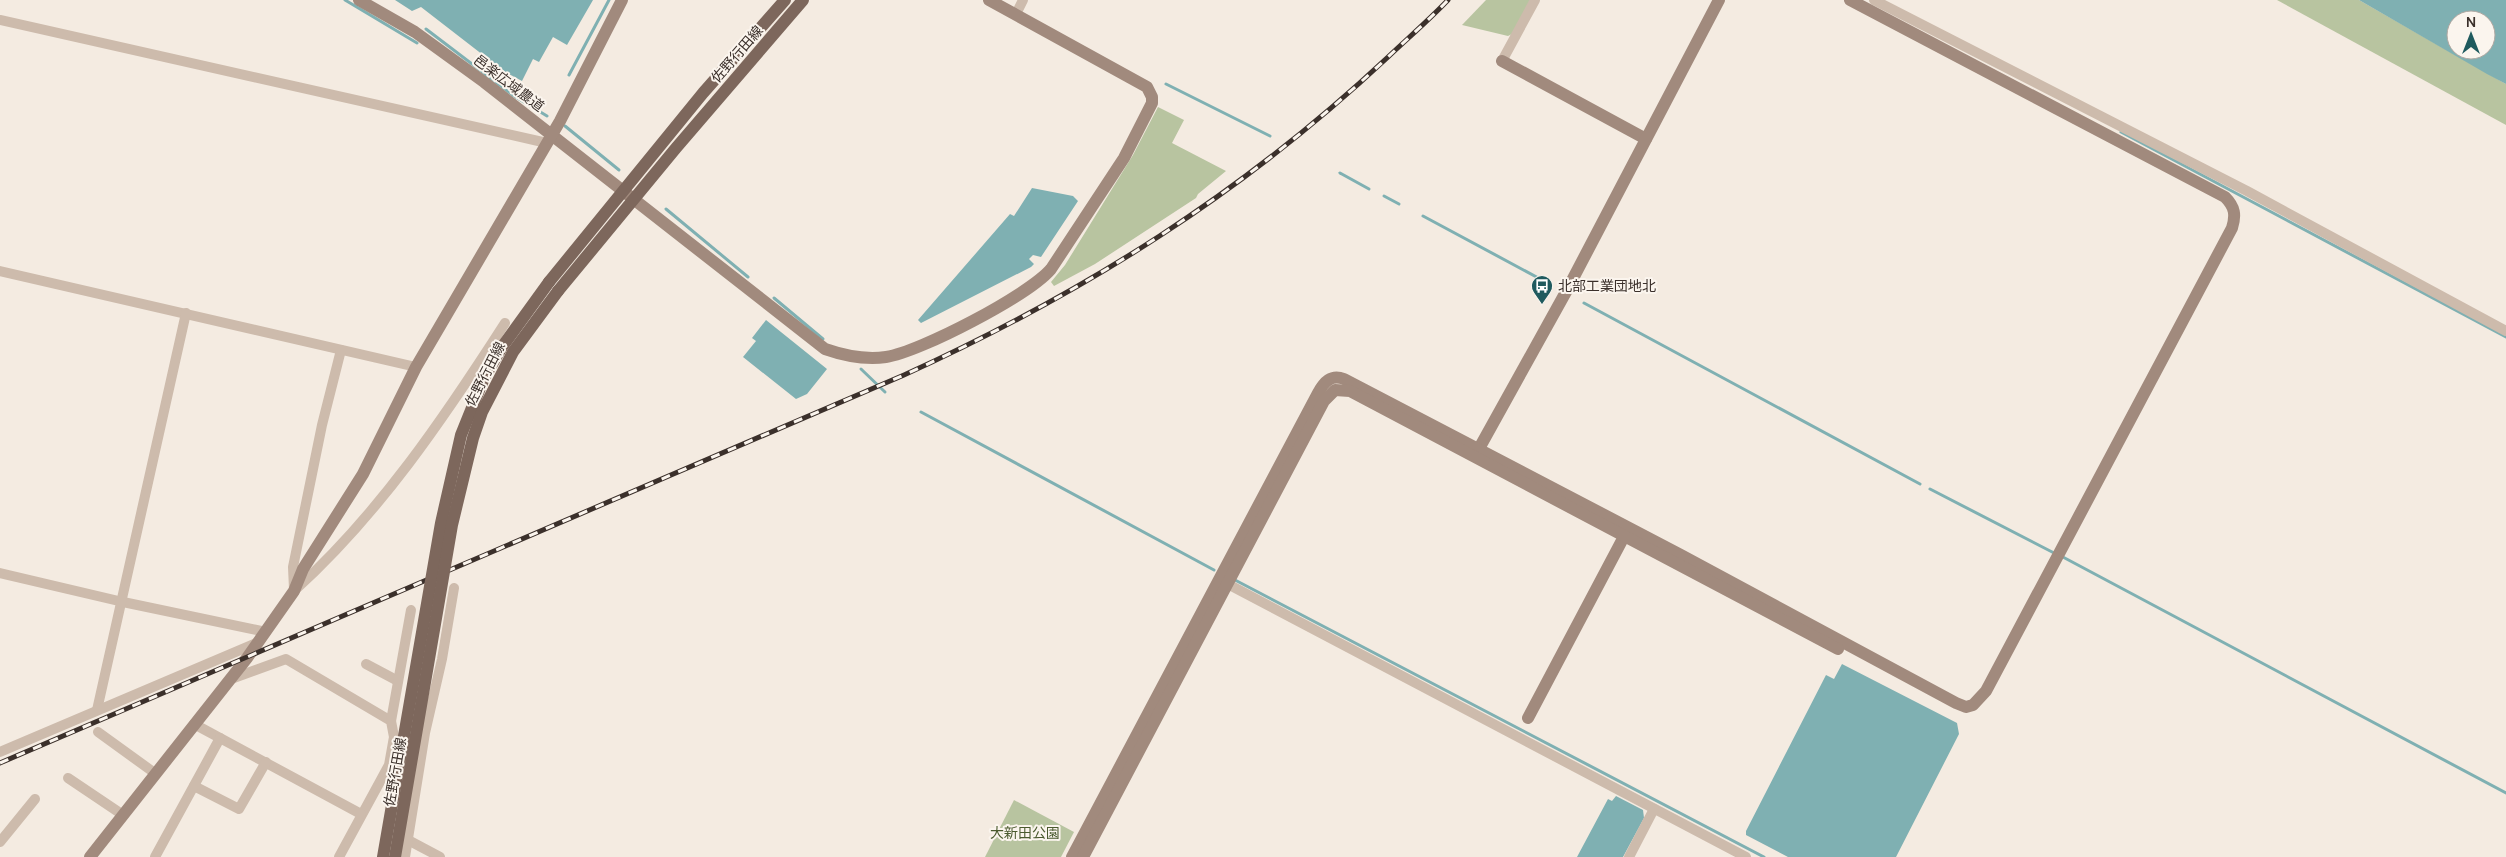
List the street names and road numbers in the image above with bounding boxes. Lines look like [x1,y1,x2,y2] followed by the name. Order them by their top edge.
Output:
[706,21,767,86] street label: 佐野行田線
[470,50,549,115] street label: 邑楽広域農道
[460,338,509,409] street label: 佐野行田線
[379,736,410,808] street label: 佐野行田線

